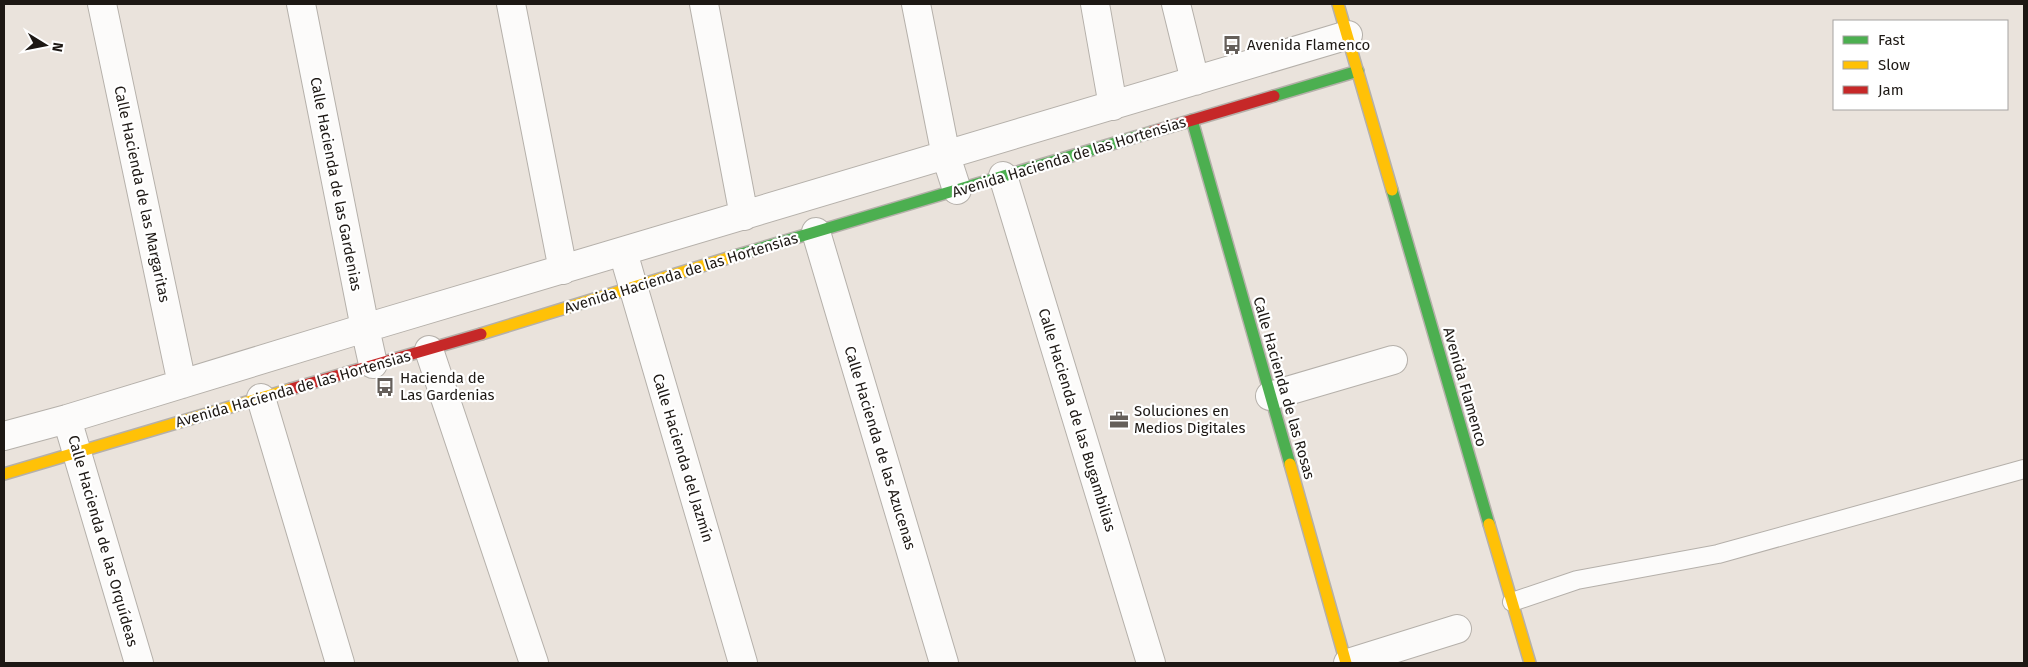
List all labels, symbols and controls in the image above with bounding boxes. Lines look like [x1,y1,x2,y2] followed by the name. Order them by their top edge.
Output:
[20,20,70,70] north arrow
[1833,20,2008,110] legend
[1878,31,1905,49] text: Fast
[1221,34,1243,56] bus stop icon: Avenida Flamenco
[1247,36,1370,54] place label: Avenida Flamenco
[48,41,66,53] text: N
[1878,56,1910,74] text: Slow
[306,76,366,292] street label: Calle Hacienda de las Gardenias
[1878,81,1904,99] text: Jam
[110,84,174,304] street label: Calle Hacienda de las Margaritas
[950,113,1188,201] street label: Avenida Hacienda de las Hortensias
[562,229,800,317] street label: Avenida Hacienda de las Hortensias
[1249,295,1319,481] street label: Calle Hacienda de las Rosas
[1034,306,1120,534] street label: Calle Hacienda de las Bugambilias
[1439,325,1491,449] street label: Avenida Flamenco
[840,344,920,552] street label: Calle Hacienda de las Azucenas
[173,347,413,431] street label: Avenida Hacienda de las Hortensias
[400,369,494,404] place label: Hacienda de Las Gardenias
[649,371,717,545] street label: Calle Hacienda del Jazmín
[374,376,396,398] bus stop icon: Hacienda de Las Gardenias
[1134,402,1246,437] place label: Soluciones en Medios Digitales
[1108,409,1130,431] office icon: Soluciones en Medios Digitales
[64,433,142,649] street label: Calle Hacienda de las Orquídeas

